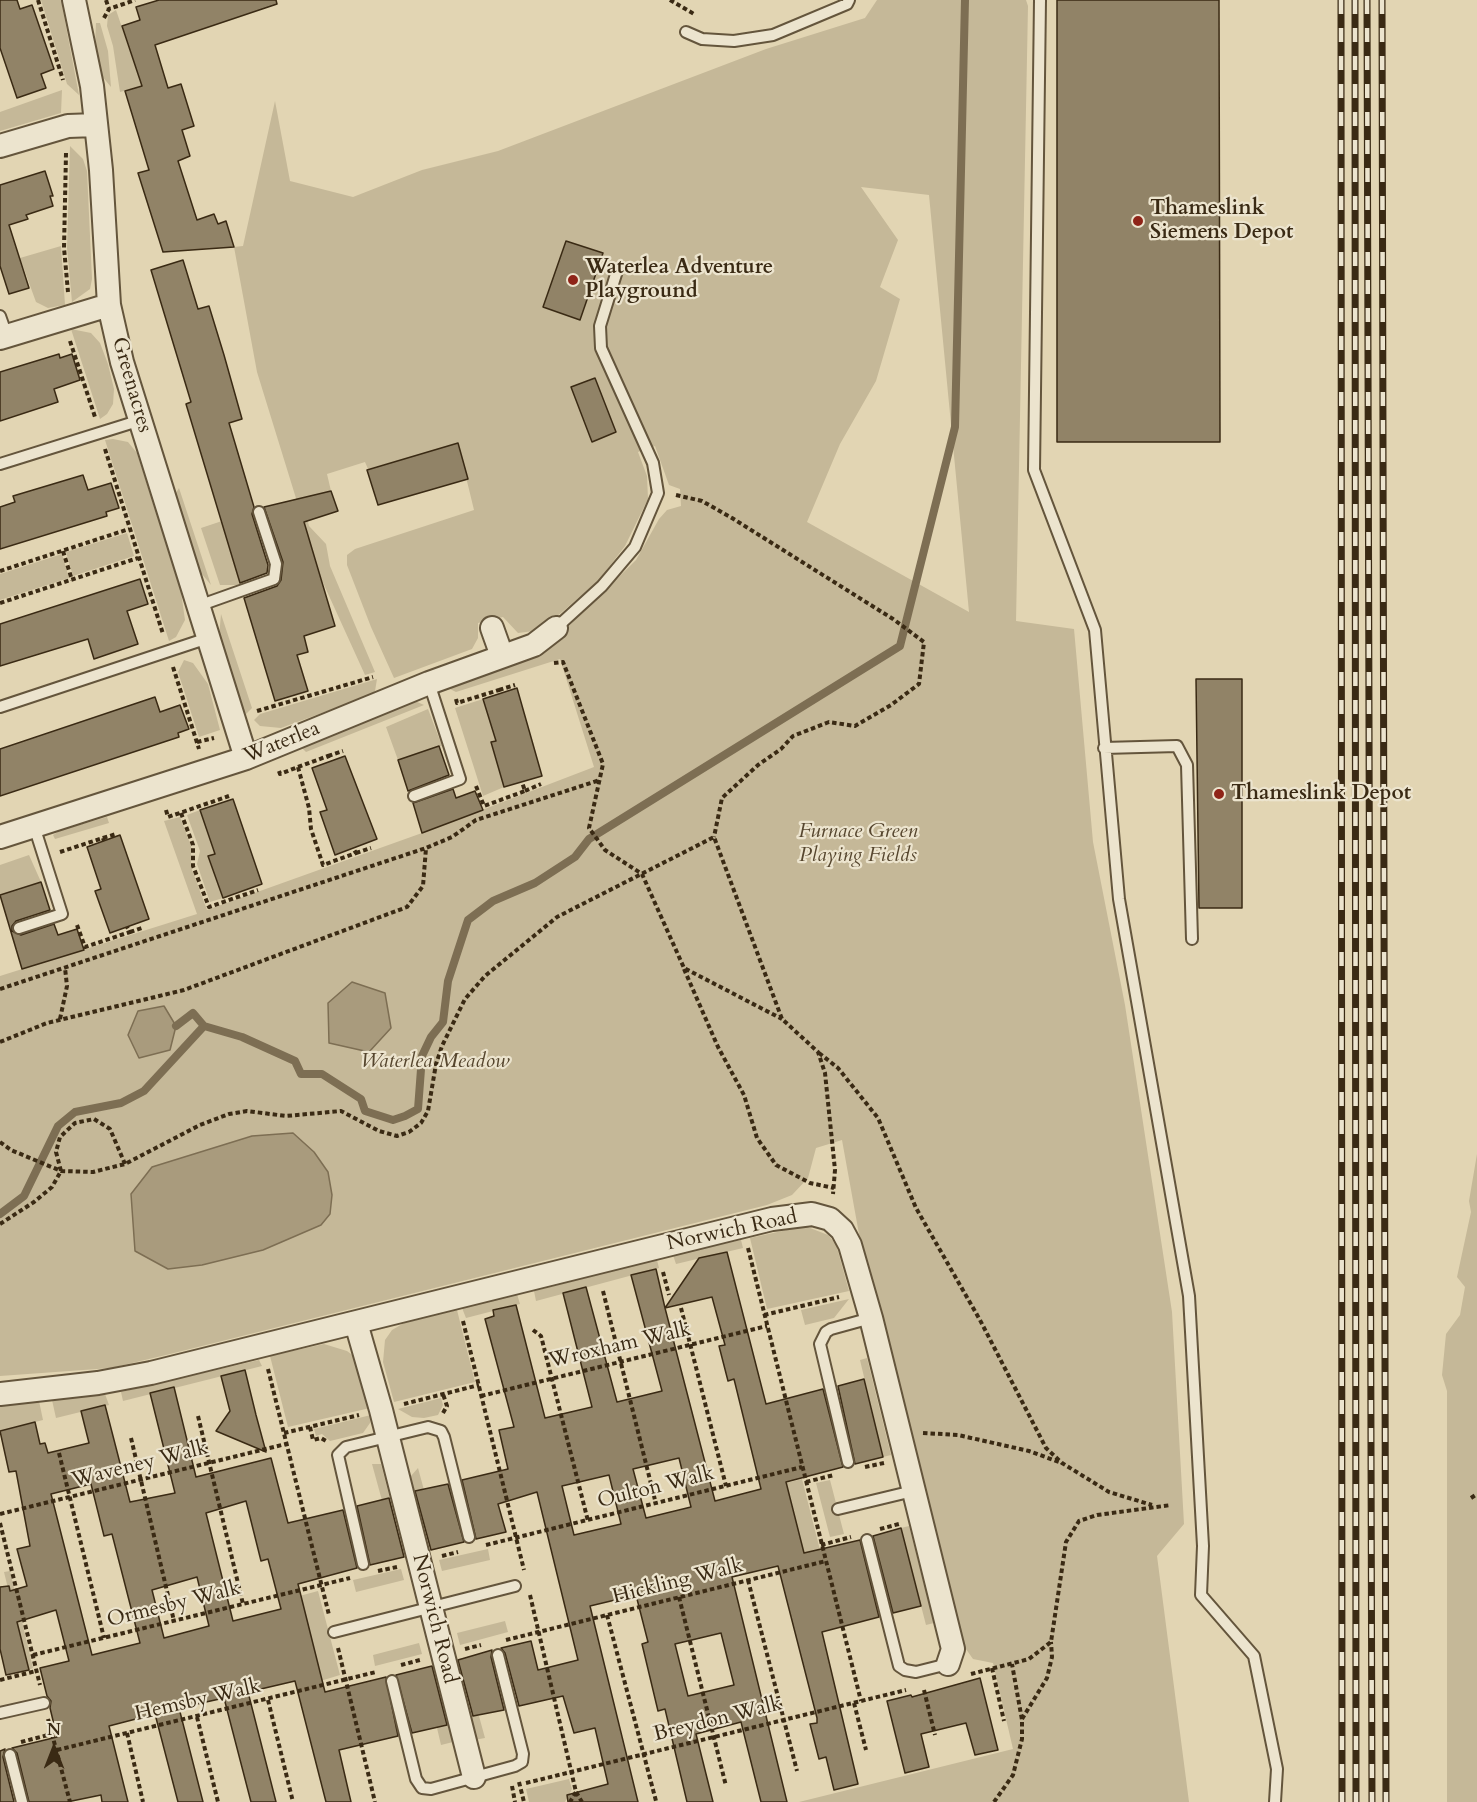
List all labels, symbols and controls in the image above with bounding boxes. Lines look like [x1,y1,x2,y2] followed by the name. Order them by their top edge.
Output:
[1150,196,1293,246] place label: Thameslink Siemens Depot
[1131,214,1145,228] marker: Thameslink Siemens Depot
[585,255,773,305] place label: Waterlea Adventure Playground
[566,273,580,287] marker: Waterlea Adventure Playground
[105,334,157,436] street label: Greenacres
[240,716,324,770] street label: Waterlea
[1231,781,1411,807] place label: Thameslink Depot
[1212,787,1226,801] marker: Thameslink Depot
[798,819,918,869] park label: Furnace Green Playing Fields
[360,1049,510,1075] park label: Waterlea Meadow
[665,1205,799,1257] street label: Norwich Road
[546,1317,694,1375] street label: Wroxham Walk
[69,1436,211,1494] street label: Waveney Walk
[595,1461,717,1515] street label: Oulton Walk
[406,1552,462,1686] street label: Norwich Road
[610,1554,746,1610] street label: Hickling Walk
[104,1576,244,1634] street label: Ormesby Walk
[132,1674,264,1728] street label: Hemsby Walk
[651,1692,785,1748] street label: Breydon Walk
[24,1718,84,1778] north arrow
[47,1719,61,1741] text: N

